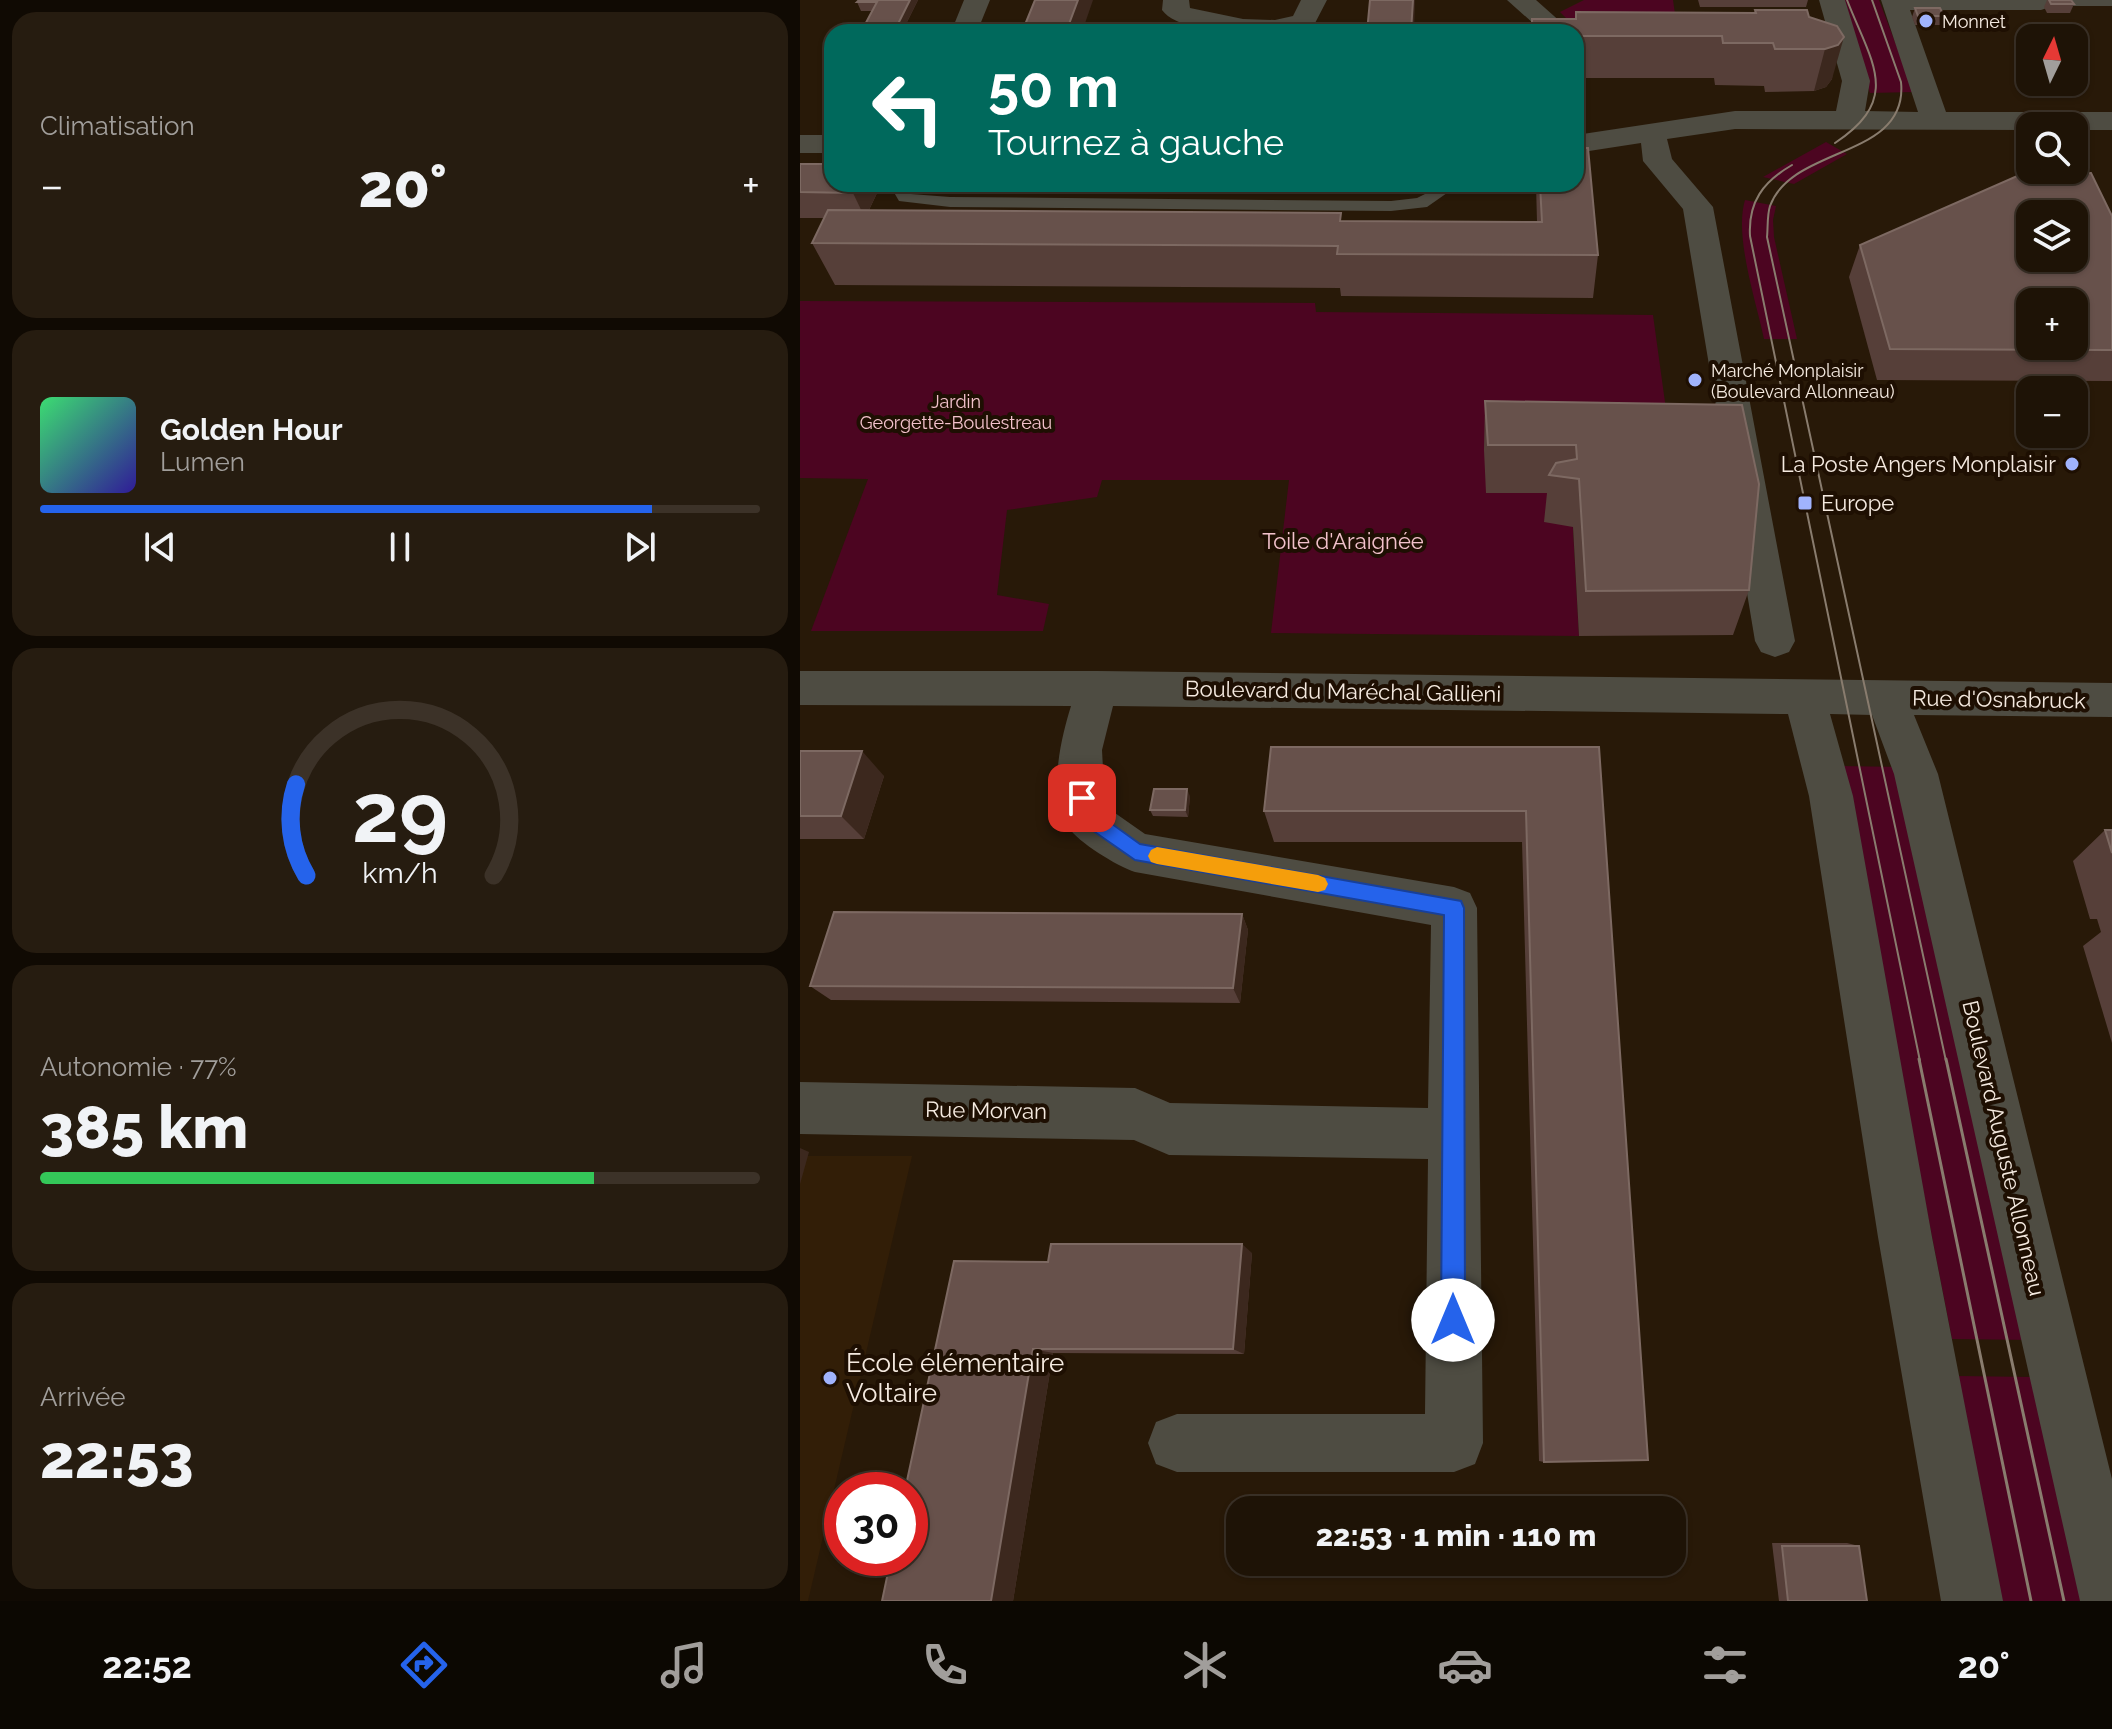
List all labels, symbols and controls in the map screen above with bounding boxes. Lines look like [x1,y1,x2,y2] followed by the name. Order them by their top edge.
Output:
[1942,11,2006,32] place label: Monnet
[1917,12,1935,30] marker: Monnet
[2016,24,2088,96] north arrow
[2016,24,2088,448] map controls
[988,54,1119,120] text: 50 m
[856,56,960,160] icon: left
[40,111,195,141] text: Climatisation
[2016,112,2088,184] button: search
[988,121,1284,163] text: Tournez à gauche
[359,151,447,221] text: 20°
[40,160,64,211] text: −
[742,160,760,211] text: +
[2016,200,2088,272] button: layers
[2016,288,2088,360] button: +
[1711,360,1895,402] place label: Marché Monplaisir (Boulevard Allonneau)
[1686,371,1704,389] marker: Marché Monplaisir (Boulevard Allonneau)
[2016,376,2088,448] button: −
[860,391,1052,433] park label: Jardin Georgette-Boulestreau
[160,412,343,447] text: Golden Hour
[160,447,245,477] text: Lumen
[1781,451,2056,477] place label: La Poste Angers Monplaisir
[2063,455,2081,473] marker: La Poste Angers Monplaisir
[1821,490,1894,516] place label: Europe
[1796,494,1814,512] marker: Europe
[138,525,182,569] icon: previous
[378,525,422,569] icon: pause
[618,525,662,569] icon: next
[1262,528,1424,554] park label: Toile d'Araignée
[1185,675,1501,707] street label: Boulevard du Maréchal Gallieni
[1912,684,2086,714] street label: Rue d'Osnabruck
[352,764,448,861] text: 29
[1048,764,1116,832] pin
[1060,776,1104,820] icon: arrive
[362,857,438,891] text: km/h
[1957,998,2051,1298] street label: Boulevard Auguste Allonneau
[40,1052,237,1082] text: Autonomie · 77%
[40,1092,248,1162] text: 385 km
[925,1096,1047,1124] street label: Rue Morvan
[1411,1278,1495,1362] position arrow
[846,1348,1064,1408] place label: École élémentaire Voltaire
[821,1369,839,1387] marker: École élémentaire Voltaire
[40,1382,125,1412] text: Arrivée
[40,1422,194,1492] text: 22:53
[824,1472,928,1576] speed limit sign: 30
[1316,1518,1596,1553] text: 22:53 · 1 min · 110 m
[396,1637,452,1693] icon: directions
[656,1637,712,1693] icon: music
[917,1637,973,1693] icon: phone
[1177,1637,1233,1693] icon: climate
[1437,1637,1493,1693] icon: car
[1697,1637,1753,1693] icon: filters
[102,1644,192,1686] text: 22:52
[1958,1644,2010,1686] text: 20°

